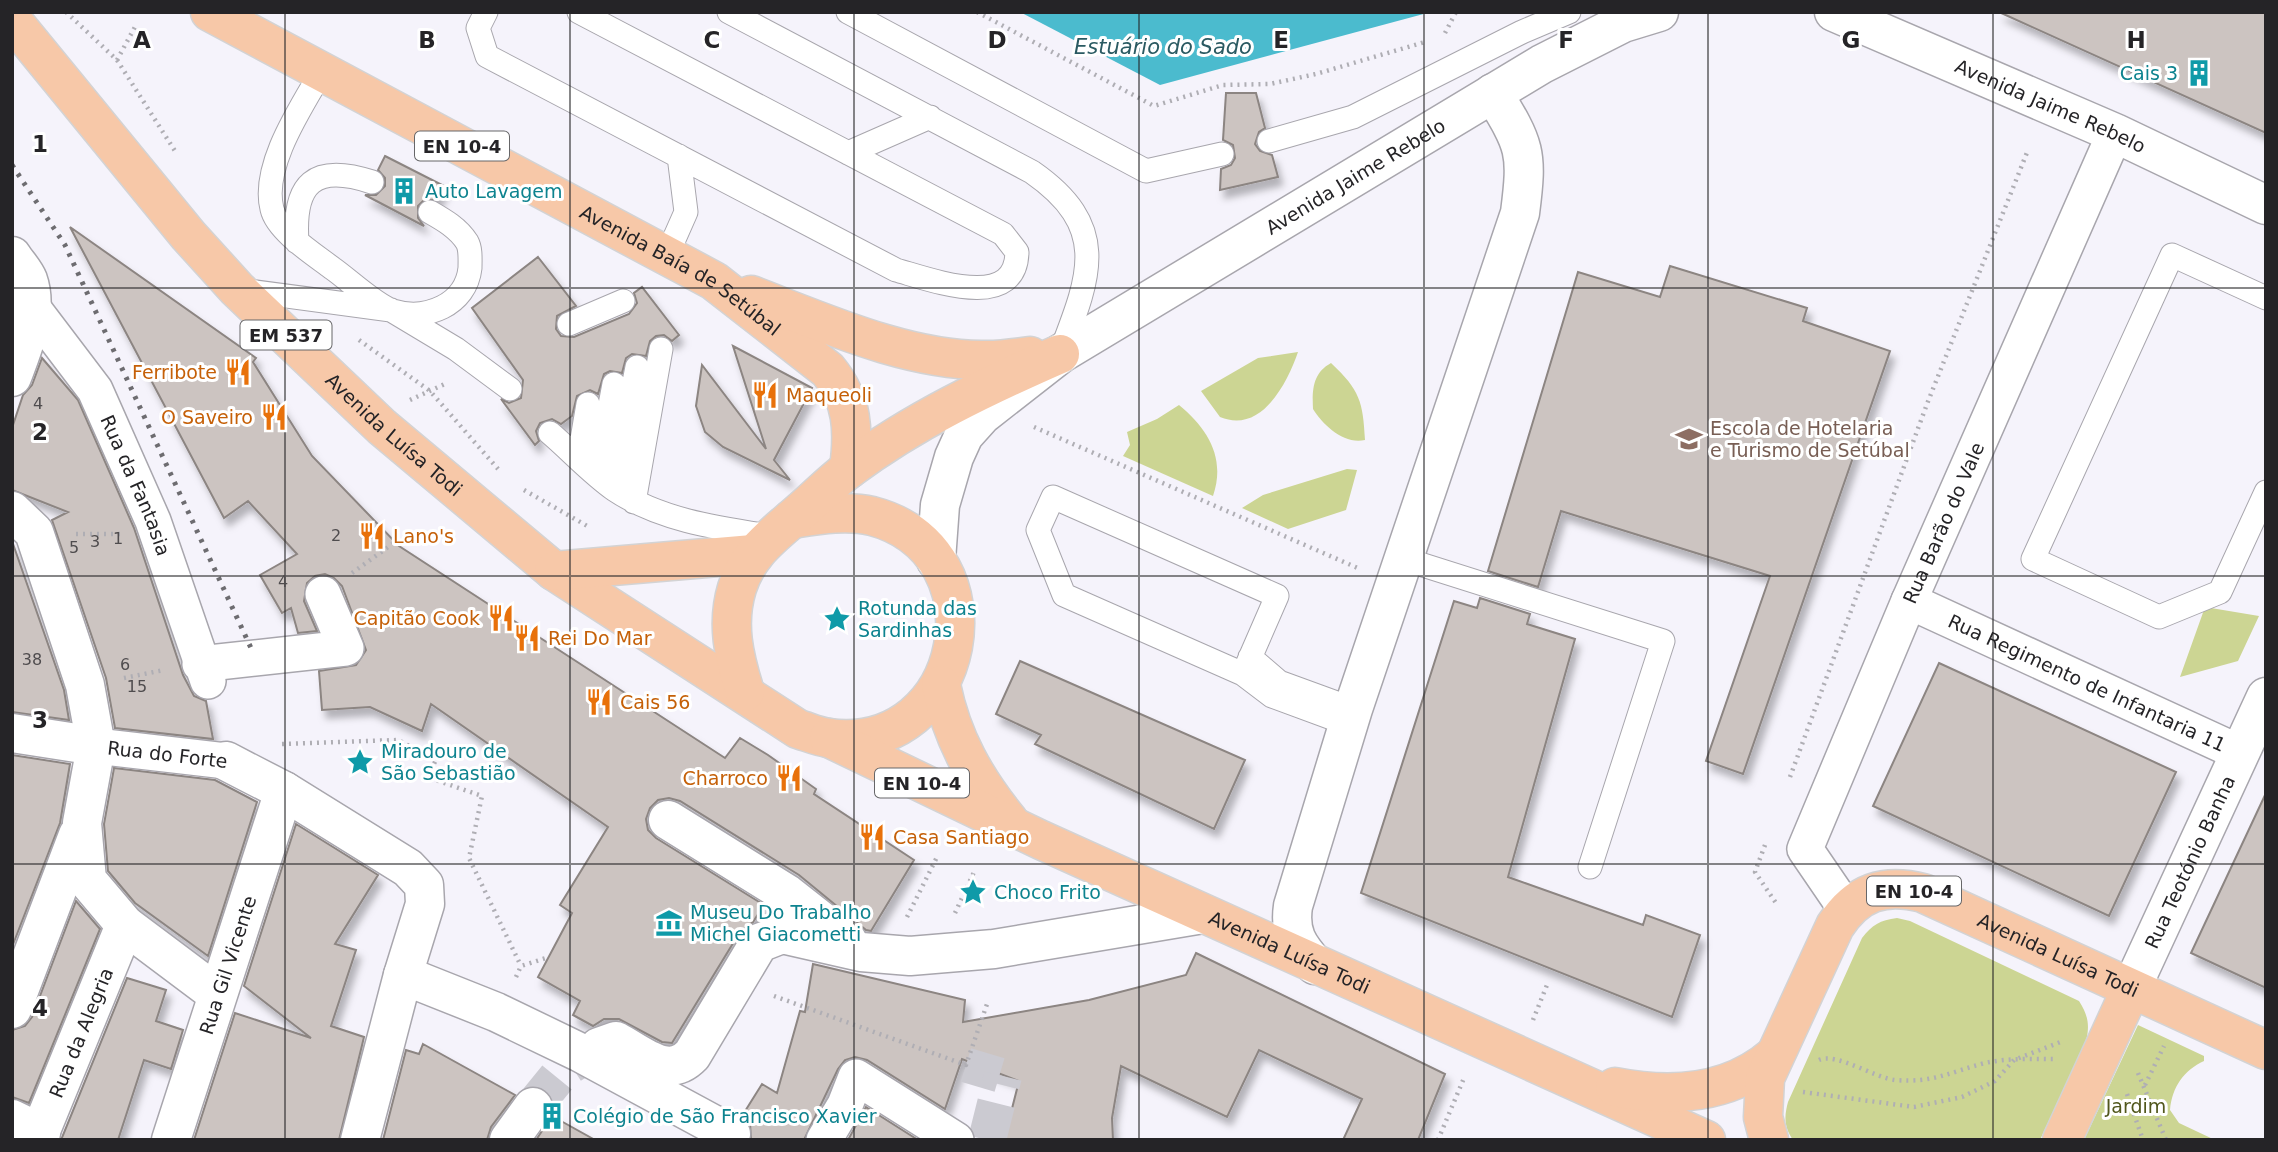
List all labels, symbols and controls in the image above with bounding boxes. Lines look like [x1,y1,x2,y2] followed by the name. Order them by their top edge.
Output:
[133,27,151,53] text: A
[418,27,436,53] text: B
[704,27,720,53] text: C
[987,27,1007,53] text: D
[1273,27,1289,53] text: E
[1558,27,1574,53] text: F
[1842,27,1860,53] text: G
[2126,27,2146,53] text: H
[1074,35,1252,59] water label: Estuário do Sado
[1952,55,2149,157] street label: Avenida Jaime Rebelo
[2184,58,2214,88] building icon: Cais 3
[2120,62,2178,84] place label: Cais 3
[1262,114,1449,239] street label: Avenida Jaime Rebelo
[32,131,48,157] text: 1
[415,132,509,160] road number: EN 10-4
[389,176,419,206] building icon: Auto Lavagem
[425,180,563,202] place label: Auto Lavagem
[576,201,785,340] street label: Avenida Baía de Setúbal
[240,320,332,349] road number: EM 537
[223,357,253,387] restaurant icon: Ferribote
[132,361,217,383] place label: Ferribote
[321,369,467,500] street label: Avenida Luísa Todi
[750,380,780,410] restaurant icon: Maqueoli
[786,384,872,406] place label: Maqueoli
[33,394,43,413] house number: 4
[259,402,289,432] restaurant icon: O Saveiro
[161,406,253,428] place label: O Saveiro
[96,412,175,559] street label: Rua da Fantasia
[1710,417,1910,461] place label: Escola de Hotelaria e Turismo de Setúbal
[32,419,48,445] text: 2
[1674,424,1704,454] school or university icon: Escola de Hotelaria e Turismo de Setúbal
[1898,439,1988,607] street label: Rua Barão do Vale
[357,521,387,551] restaurant icon: Lano's
[393,525,454,547] place label: Lano's
[331,526,341,545] house number: 2
[113,529,123,548] house number: 1
[90,532,100,551] house number: 3
[69,538,79,557] house number: 5
[278,572,288,591] house number: 4
[858,597,977,641] place label: Rotunda das Sardinhas
[486,603,516,633] restaurant icon: Capitão Cook
[822,604,852,634] place icon: Rotunda das Sardinhas
[353,607,480,629] place label: Capitão Cook
[1945,610,2229,756] street label: Rua Regimento de Infantaria 11
[512,623,542,653] restaurant icon: Rei Do Mar
[548,627,652,649] place label: Rei Do Mar
[22,650,42,669] house number: 38
[120,655,130,674] house number: 6
[127,677,147,696] house number: 15
[584,687,614,717] restaurant icon: Cais 56
[620,691,690,713] place label: Cais 56
[32,707,48,733] text: 3
[106,736,229,772] street label: Rua do Forte
[381,740,516,784] place label: Miradouro de São Sebastião
[345,747,375,777] place icon: Miradouro de São Sebastião
[774,763,804,793] restaurant icon: Charroco
[682,767,768,789] place label: Charroco
[875,768,969,798] road number: EN 10-4
[2140,772,2239,952] street label: Rua Teotónio Banha
[857,822,887,852] restaurant icon: Casa Santiago
[893,826,1029,848] place label: Casa Santiago
[1867,876,1961,906] road number: EN 10-4
[958,877,988,907] place icon: Choco Frito
[994,881,1101,903] place label: Choco Frito
[195,893,260,1037] street label: Rua Gil Vicente
[690,901,871,945] place label: Museu Do Trabalho Michel Giacometti
[1206,906,1374,998] street label: Avenida Luísa Todi
[654,908,684,938] museum icon: Museu Do Trabalho Michel Giacometti
[1974,909,2142,1001] street label: Avenida Luísa Todi
[44,964,117,1101] street label: Rua da Alegria
[32,995,48,1021] text: 4
[2105,1095,2166,1117] park label: Jardim
[537,1101,567,1131] building icon: Colégio de São Francisco Xavier
[573,1105,877,1127] place label: Colégio de São Francisco Xavier

